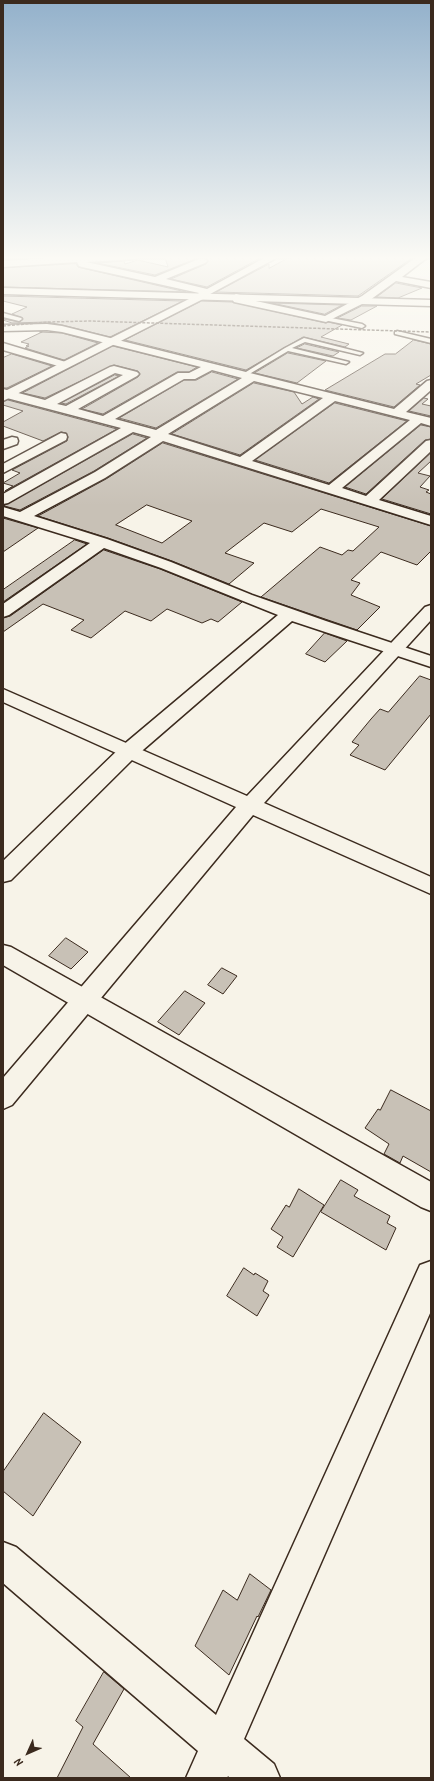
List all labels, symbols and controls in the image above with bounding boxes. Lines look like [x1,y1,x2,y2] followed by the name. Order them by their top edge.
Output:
[8,1733,48,1773] north arrow
[11,1753,28,1770] text: N

